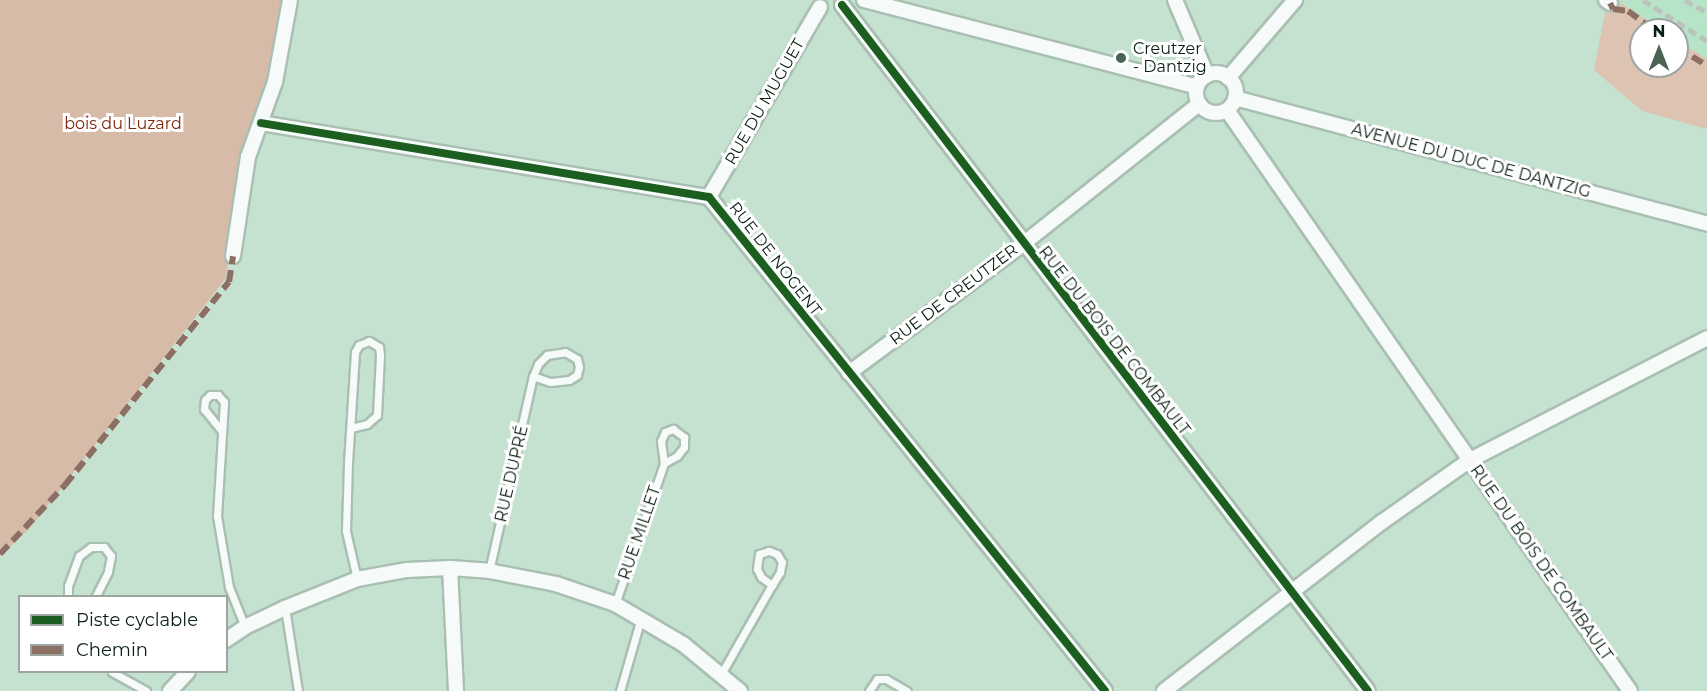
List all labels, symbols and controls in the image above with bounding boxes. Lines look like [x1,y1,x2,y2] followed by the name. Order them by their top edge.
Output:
[1629,18,1689,78] north arrow
[1653,22,1665,41] text: N
[721,36,809,168] street label: RUE DU MUGUET
[1133,39,1207,77] place label: Creutzer - Dantzig
[1114,51,1128,65] marker: Creutzer - Dantzig
[64,114,182,134] park label: bois du Luzard
[1349,120,1593,202] street label: AVENUE DU DUC DE DANTZIG
[725,198,825,320] street label: RUE DE NOGENT
[886,241,1022,349] street label: RUE DE CREUTZER
[1034,243,1194,439] street label: RUE DU BOIS DE COMBAULT
[492,424,532,524] street label: RUE DUPRÉ
[1466,461,1616,665] street label: RUE DU BOIS DE COMBAULT
[615,484,665,582] street label: RUE MILLET
[18,595,228,673] legend
[76,609,198,631] text: Piste cyclable
[76,639,148,661] text: Chemin

